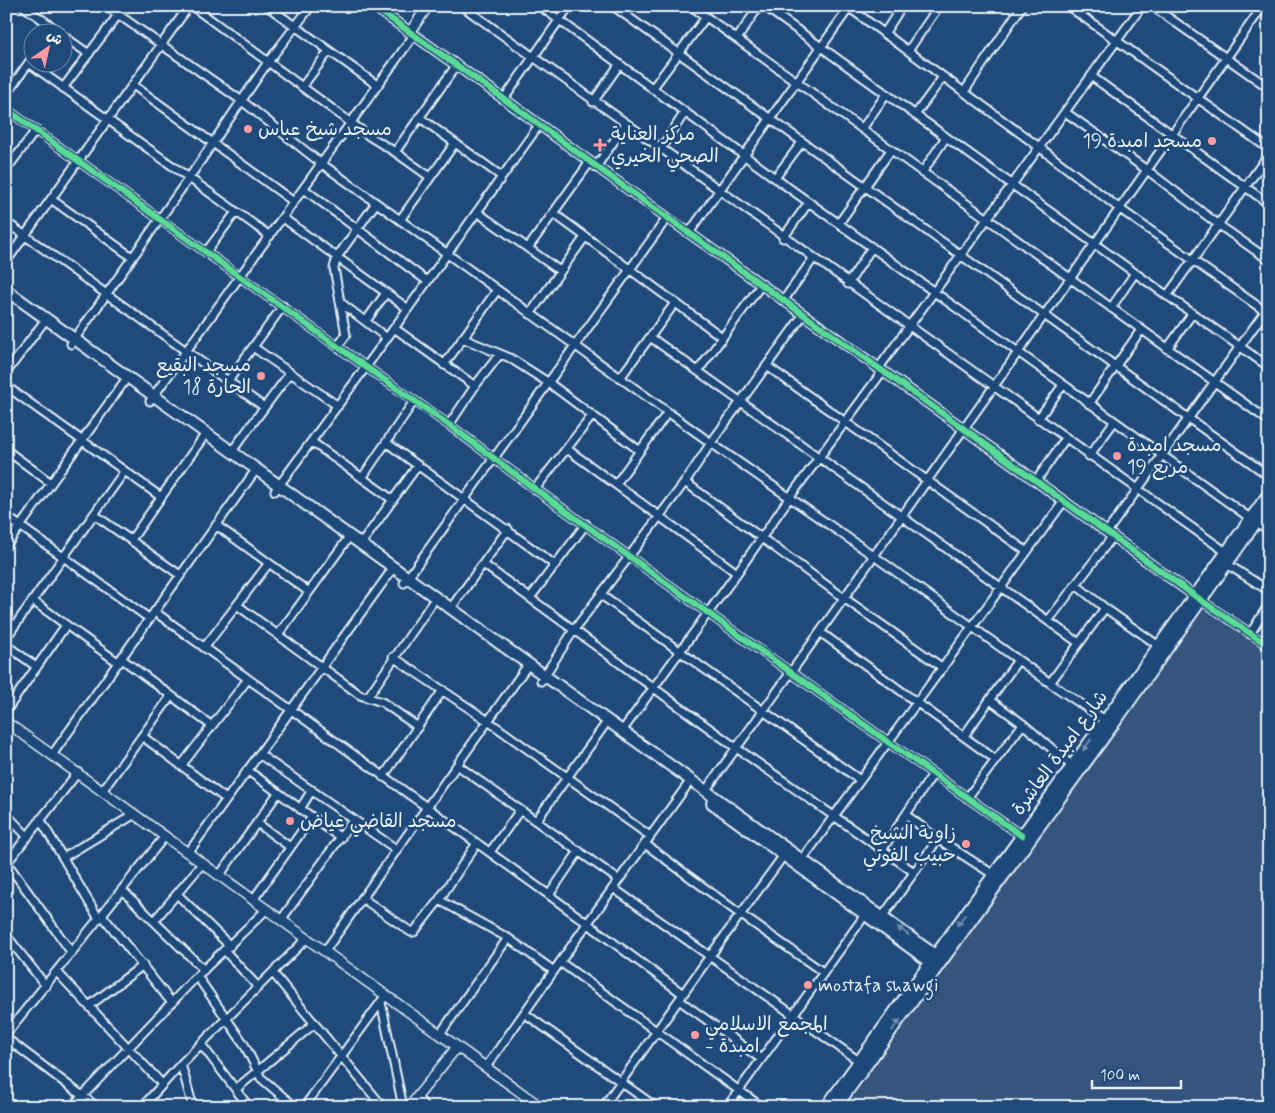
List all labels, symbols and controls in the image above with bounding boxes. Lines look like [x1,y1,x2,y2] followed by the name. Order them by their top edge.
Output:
[22,22,72,72] north arrow
[43,26,66,50] text: ش
[258,117,392,142] place label: مسجد شيخ عباس
[611,122,719,172] place label: مركز العناية الصحي الخيري
[242,123,254,135] marker: مسجد شيخ عباس
[1082,129,1202,154] place label: مسجد امبدة 19
[1206,135,1218,147] marker: مسجد امبدة 19
[593,138,607,152] marker: مركز العناية الصحي الخيري
[156,353,251,400] place label: مسجد البقيع الحارة 18
[255,370,267,382] marker: مسجد البقيع الحارة 18
[1127,433,1222,480] place label: مسجد امبدة مربع 19
[1111,450,1123,462] marker: مسجد امبدة مربع 19
[1006,686,1114,820] street label: شارع امبدة العاشرة
[1082,738,1092,752] one-way arrow
[300,809,457,837] place label: مسجد القاضي عياض
[284,815,296,827] marker: مسجد القاضي عياض
[863,821,956,871] place label: زاوية الشيخ حبيب الفوتي
[960,838,972,850] marker: زاوية الشيخ حبيب الفوتي
[956,913,967,926] one-way arrow
[896,926,910,936] one-way arrow
[818,973,938,1001] place label: mostafa shawgi
[802,979,814,991] marker: mostafa shawgi
[705,1012,828,1059] place label: المجمع الاسلامي - امبدة
[891,1018,901,1032] one-way arrow
[689,1029,701,1041] marker: المجمع الاسلامي - امبدة
[1092,1058,1181,1090] scale bar
[1100,1066,1140,1086] text: 100 m

